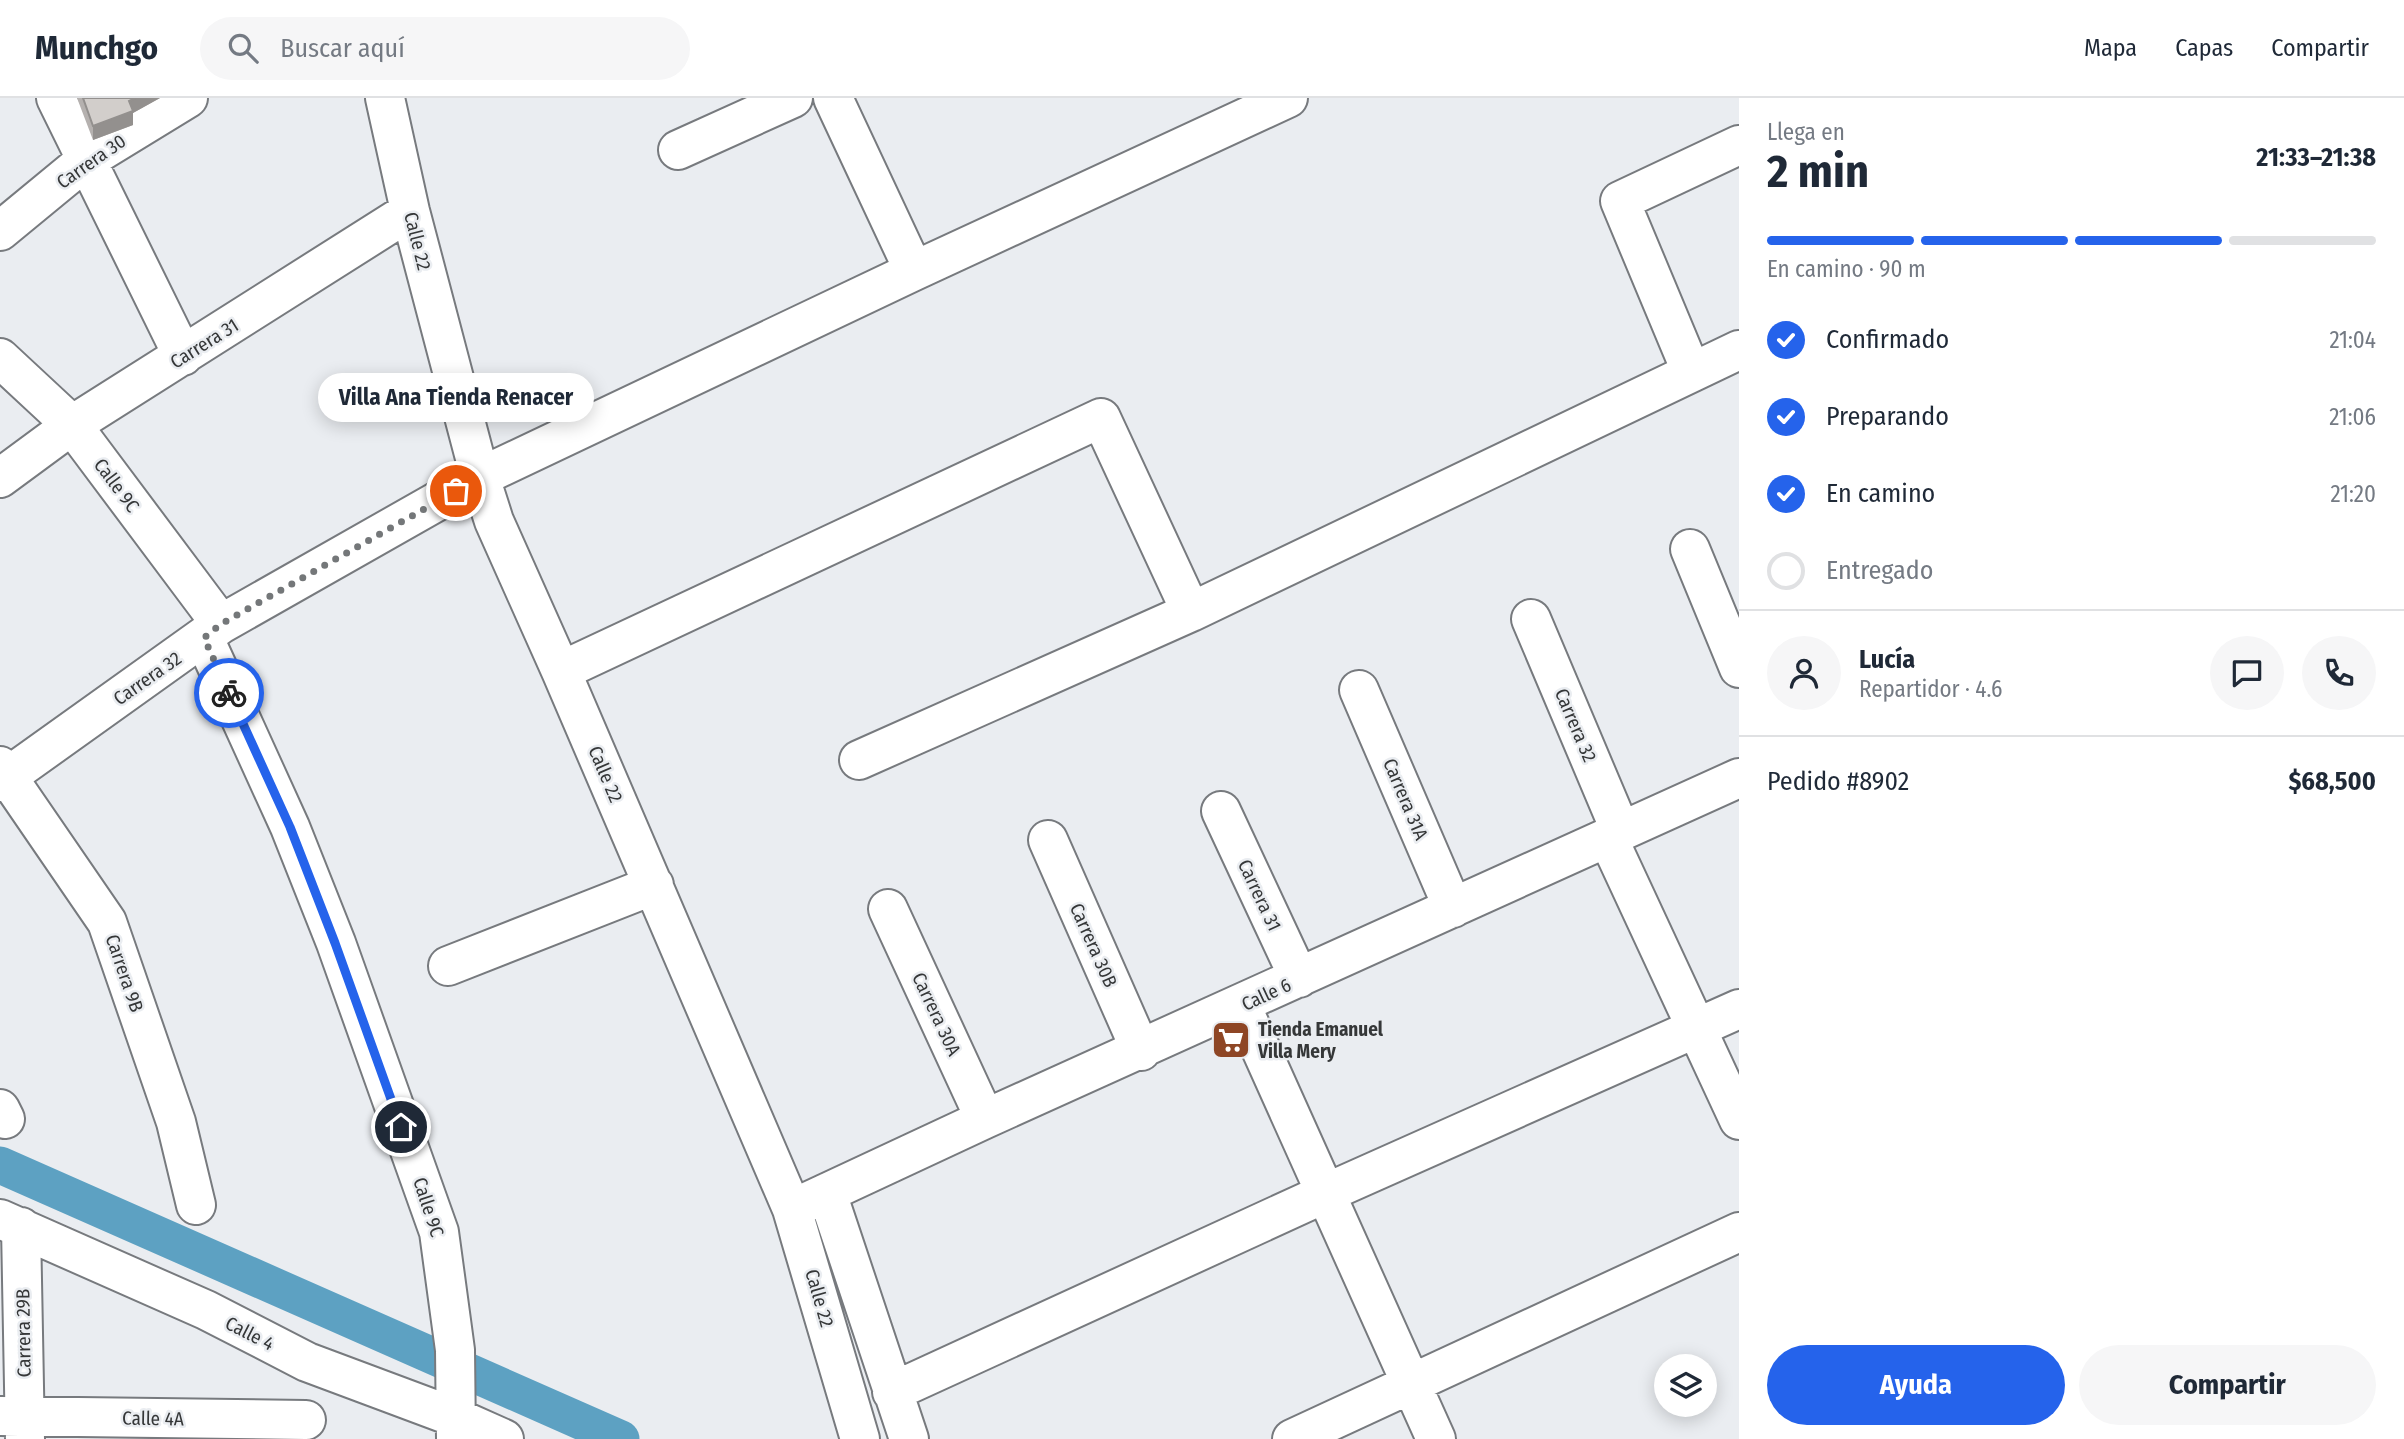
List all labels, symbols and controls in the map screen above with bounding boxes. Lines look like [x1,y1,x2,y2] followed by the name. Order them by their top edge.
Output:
[200,17,690,80] search box
[35,28,158,68] text: Munchgo
[224,29,262,67] icon: search
[280,33,405,64] text: Buscar aquí
[2084,34,2137,62] text: Mapa
[2175,34,2233,62] text: Capas
[2271,34,2369,62] text: Compartir
[1767,118,1845,146] text: Llega en
[52,129,130,194] street label: Carrera 30
[2256,142,2376,173] text: 21:33–21:38
[1767,144,1869,199] text: 2 min
[399,210,436,273] street label: Calle 22
[1767,255,1926,283] text: En camino · 90 m
[166,313,243,373] street label: Carrera 31
[1767,321,1805,359] icon: check
[1826,324,1949,355] text: Confirmado
[2329,326,2376,354] text: 21:04
[318,372,594,421] callout: Villa Ana Tienda Renacer
[339,383,573,411] text: Villa Ana Tienda Renacer
[1767,398,1805,436] icon: check
[1826,401,1949,432] text: Preparando
[2329,403,2376,431] text: 21:06
[89,454,144,517] street label: Calle 9C
[426,461,486,521] pin
[437,472,475,510] icon: bag
[1767,475,1805,513] icon: check
[1826,478,1935,509] text: En camino
[2330,480,2376,508] text: 21:20
[1826,555,1933,586] text: Entregado
[1767,636,1841,710] button: person
[2210,636,2284,710] button: chat
[2302,636,2376,710] button: phone
[1859,644,1915,675] text: Lucía
[109,647,186,710] street label: Carrera 32
[194,658,264,728] courier
[210,674,248,712] icon: bike
[1859,675,2003,703] text: Repartidor · 4.6
[1550,685,1601,765] street label: Carrera 32
[583,742,628,806] street label: Calle 22
[1378,755,1433,843] street label: Carrera 31A
[1767,766,1909,797] text: Pedido #8902
[2288,766,2376,797] text: $68,500
[1233,856,1286,935] street label: Carrera 31
[1065,900,1122,991] street label: Carrera 30B
[101,931,148,1015] street label: Carrera 9B
[907,969,966,1059] street label: Carrera 30A
[1238,973,1295,1016] street label: Calle 6
[1257,1018,1384,1063] place label: Tienda Emanuel Villa Mery
[1210,1019,1252,1061] supermarket icon: Tienda Emanuel Villa Mery
[371,1097,431,1157] pin
[382,1108,420,1146] icon: home
[408,1174,449,1240] street label: Calle 9C
[800,1267,839,1330] street label: Calle 22
[11,1289,36,1377] street label: Carrera 29B
[222,1311,278,1355] street label: Calle 4
[1767,1345,2065,1425] button: Ayuda
[2079,1345,2376,1425] button: Compartir
[1654,1354,1717,1417] map controls
[1654,1354,1717,1417] button: layers
[122,1406,184,1431] street label: Calle 4A

